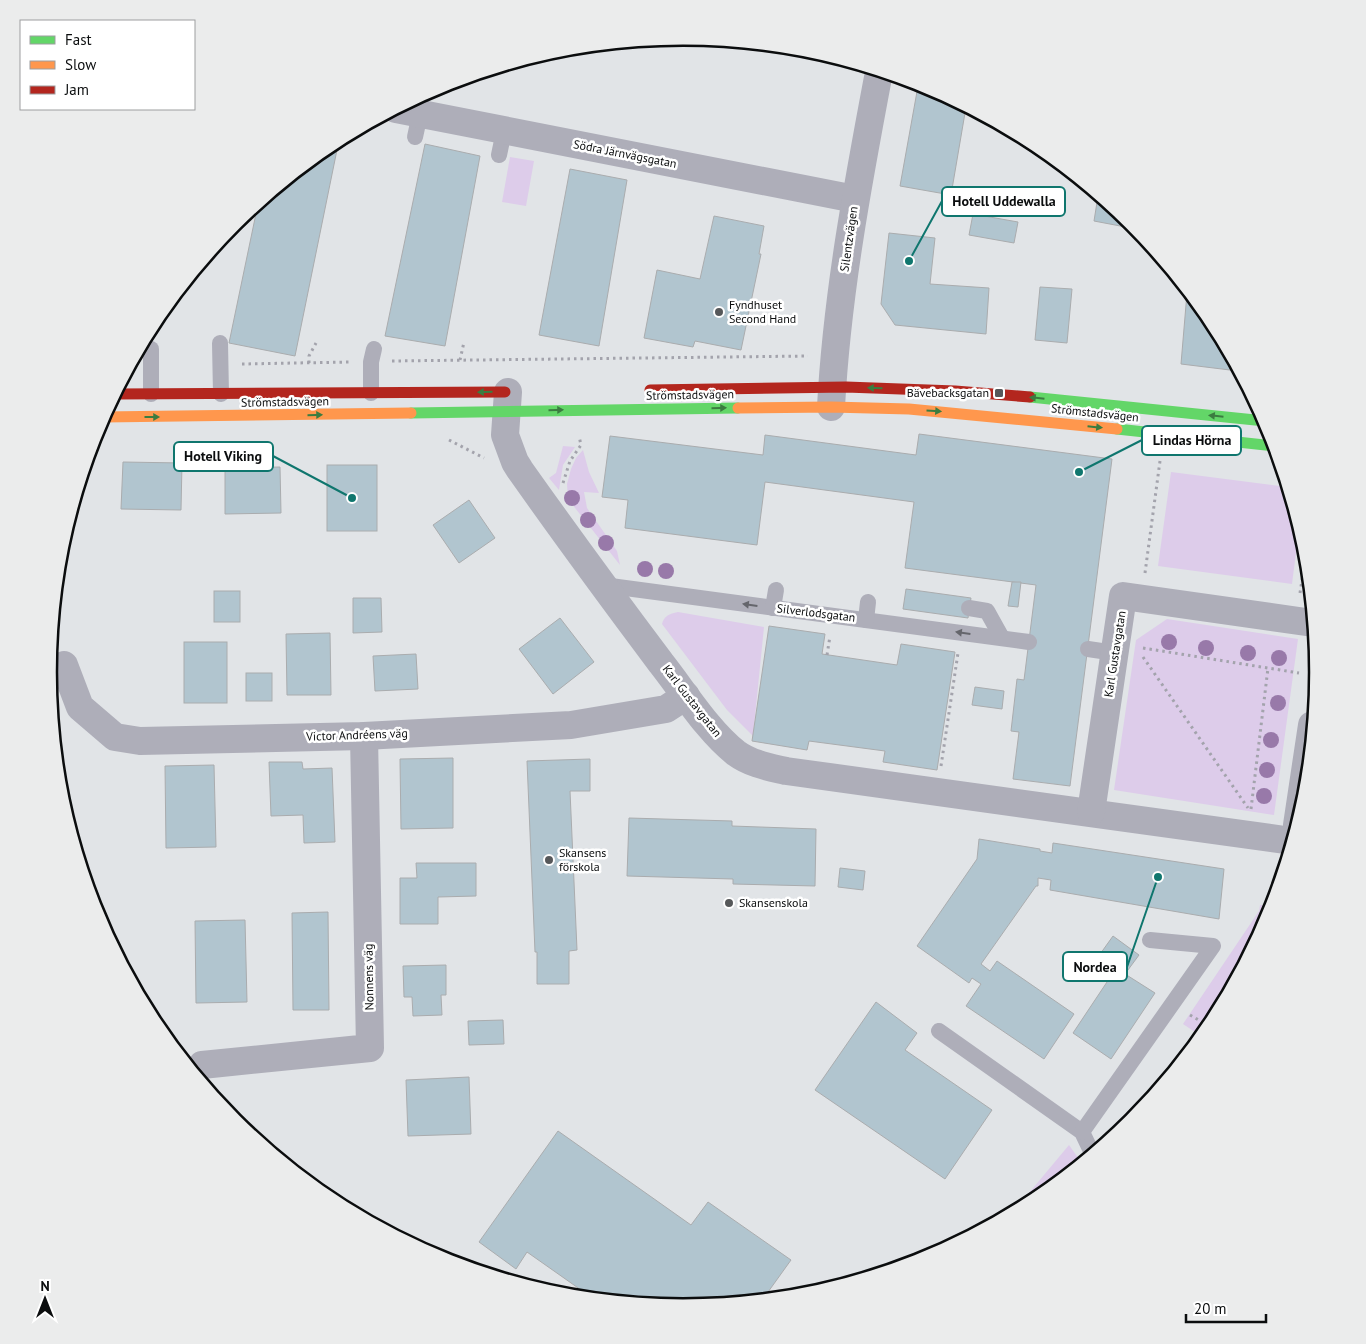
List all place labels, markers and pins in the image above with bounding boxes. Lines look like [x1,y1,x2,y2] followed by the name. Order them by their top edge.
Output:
[942,187,1065,216] callout: Hotell Uddewalla
[729,297,796,326] place label: Fyndhuset Second Hand
[713,306,725,318] marker: Fyndhuset Second Hand
[907,385,989,400] place label: Bävebacksgatan
[993,387,1005,399] marker: Bävebacksgatan
[1142,426,1241,455] callout: Lindas Hörna
[174,442,273,471] callout: Hotell Viking
[559,845,606,874] place label: Skansens förskola
[543,854,555,866] marker: Skansens förskola
[739,895,808,910] place label: Skansenskola
[723,897,735,909] marker: Skansenskola
[1063,952,1127,981] callout: Nordea

